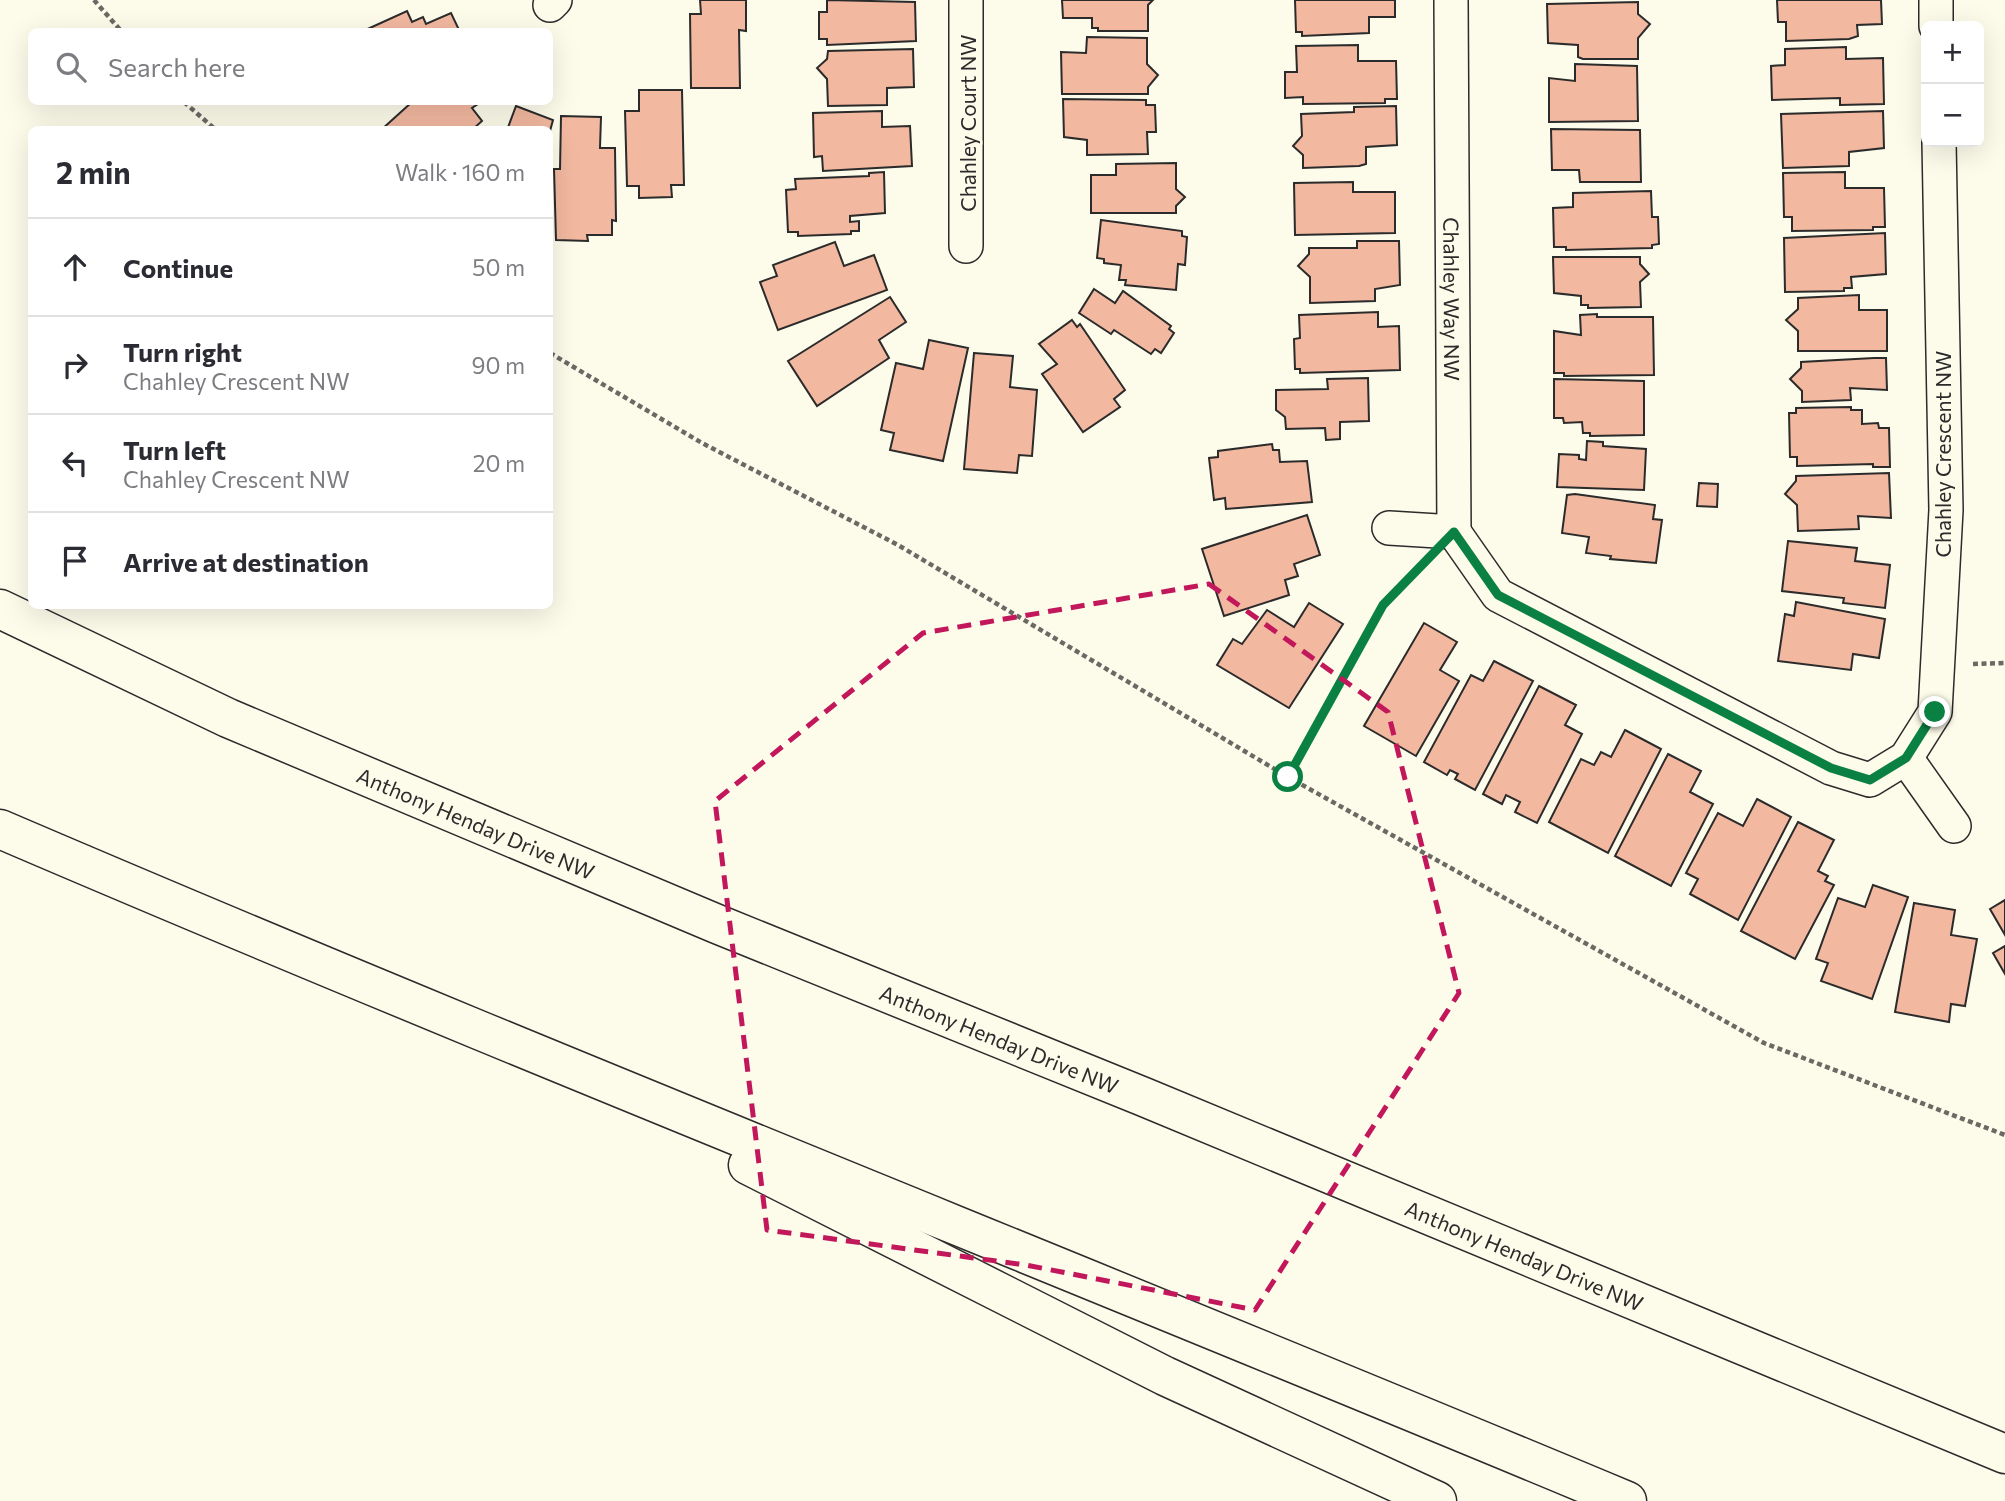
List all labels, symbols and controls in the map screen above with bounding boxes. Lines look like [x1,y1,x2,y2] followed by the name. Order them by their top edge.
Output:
[1921,21,1984,147] map controls
[1921,21,1984,84] button: +
[28,28,553,105] search box
[955,34,980,212] street label: Chahley Court NW
[52,48,90,86] icon: search
[108,51,246,82] text: Search here
[1921,84,1984,147] button: −
[56,153,131,190] text: 2 min
[395,158,525,186] text: Walk · 160 m
[1440,217,1466,381] street label: Chahley Way NW
[56,248,94,286] icon: ahead
[123,252,233,283] text: Continue
[472,253,525,281] text: 50 m
[123,336,242,367] text: Turn right
[56,346,94,384] icon: right
[472,351,525,379] text: 90 m
[1930,351,1955,557] street label: Chahley Crescent NW
[123,367,350,395] text: Chahley Crescent NW
[123,434,226,465] text: Turn left
[56,444,94,482] icon: left
[473,449,525,477] text: 20 m
[123,465,350,493] text: Chahley Crescent NW
[56,542,94,580] icon: arrive
[123,546,369,577] text: Arrive at destination
[1919,696,1950,727] route end
[354,761,599,884] street label: Anthony Henday Drive NW
[1272,761,1303,792] route start
[876,979,1122,1098] street label: Anthony Henday Drive NW
[1402,1194,1647,1315] street label: Anthony Henday Drive NW

